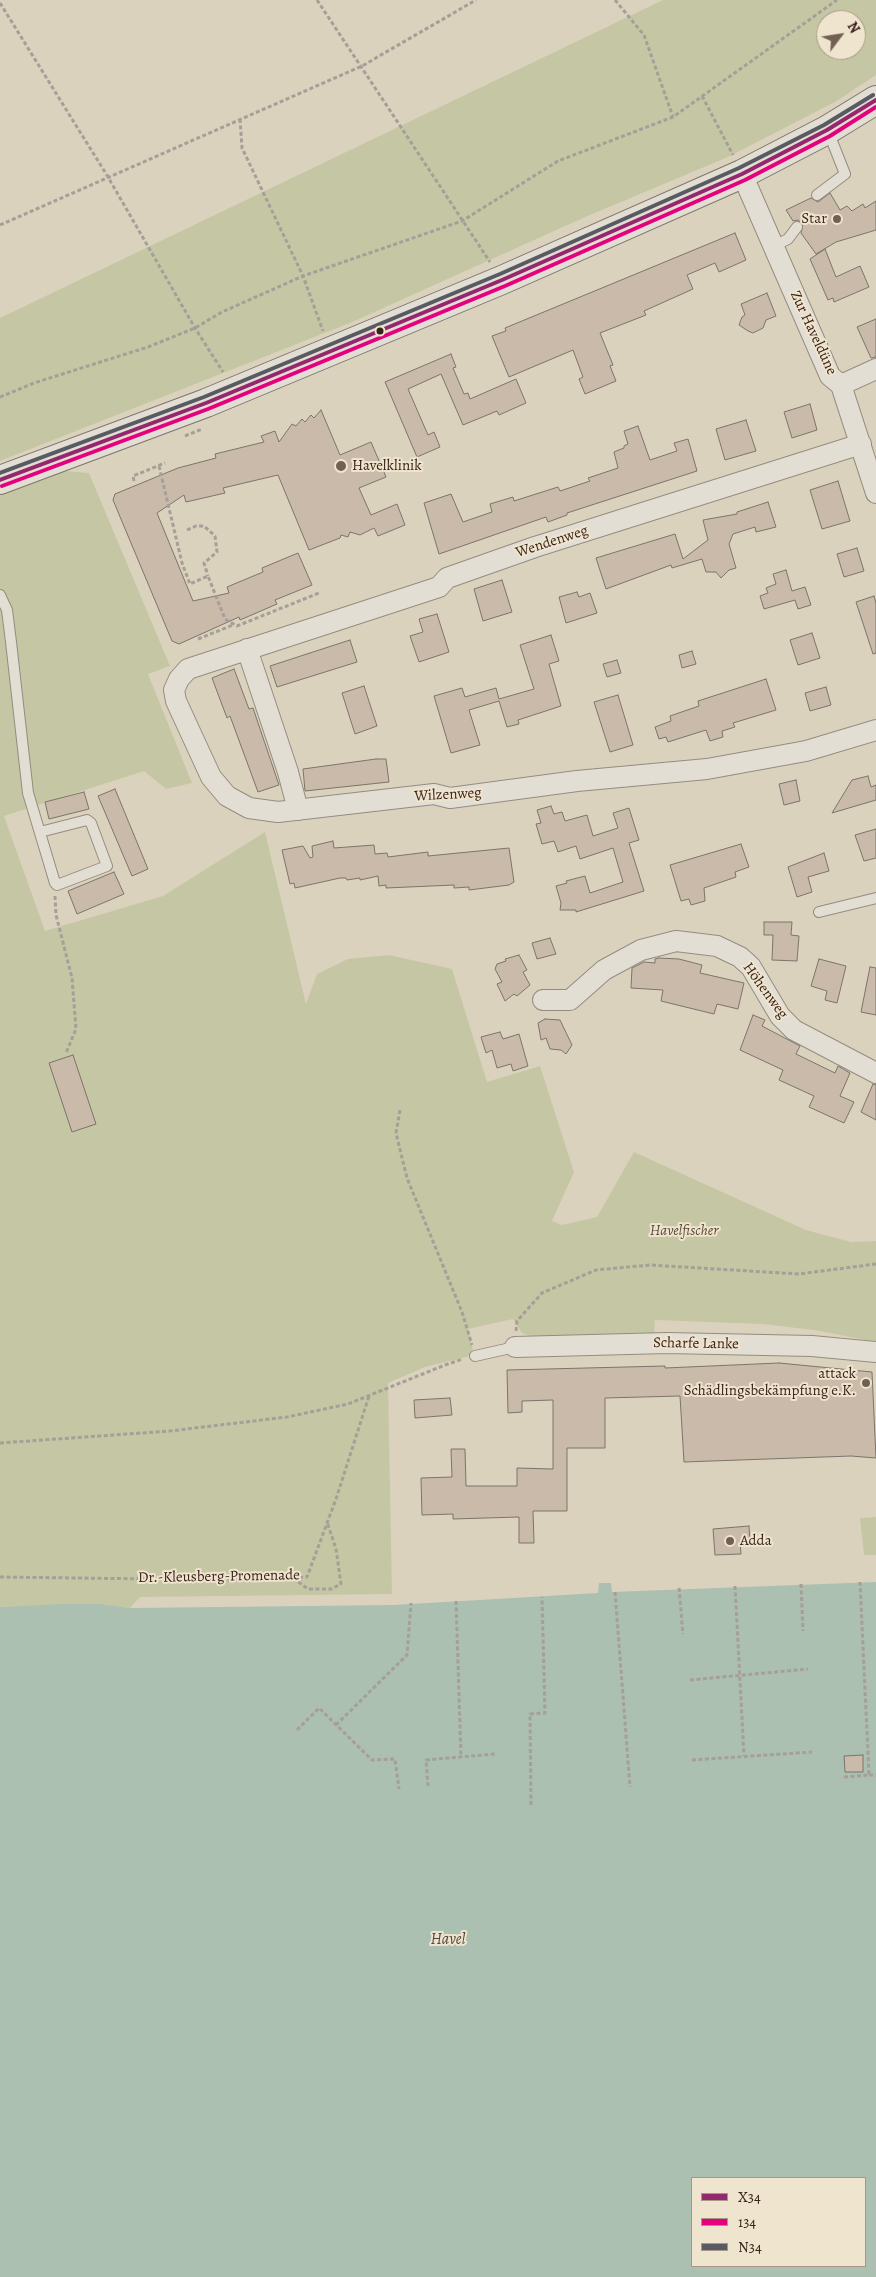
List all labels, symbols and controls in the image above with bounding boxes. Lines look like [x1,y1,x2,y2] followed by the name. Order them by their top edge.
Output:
[816,10,866,60] north arrow
[843,18,864,37] text: N
[801,210,827,228] place label: Star
[831,213,843,225] marker: Star
[786,288,840,378] street label: Zur Haveldüne
[375,326,385,336] unlabelled marker
[352,457,422,475] place label: Havelklinik
[334,459,348,473] marker: Havelklinik
[514,522,590,562] street label: Wendenweg
[414,784,482,806] street label: Wilzenweg
[738,959,792,1023] street label: Höhenweg
[650,1222,718,1240] park label: Havelfischer
[653,1334,739,1354] street label: Scharfe Lanke
[684,1365,856,1400] place label: attack Schädlingsbekämpfung e.K.
[860,1377,872,1389] marker: attack Schädlingsbekämpfung e.K.
[740,1532,772,1550] place label: Adda
[724,1535,736,1547] marker: Adda
[138,1567,300,1587] street label: Dr.-Kleusberg-Promenade
[431,1930,465,1950] water label: Havel
[691,2177,866,2267] legend
[738,2187,761,2207] text: X34
[738,2212,756,2232] text: 134
[738,2237,762,2257] text: N34

